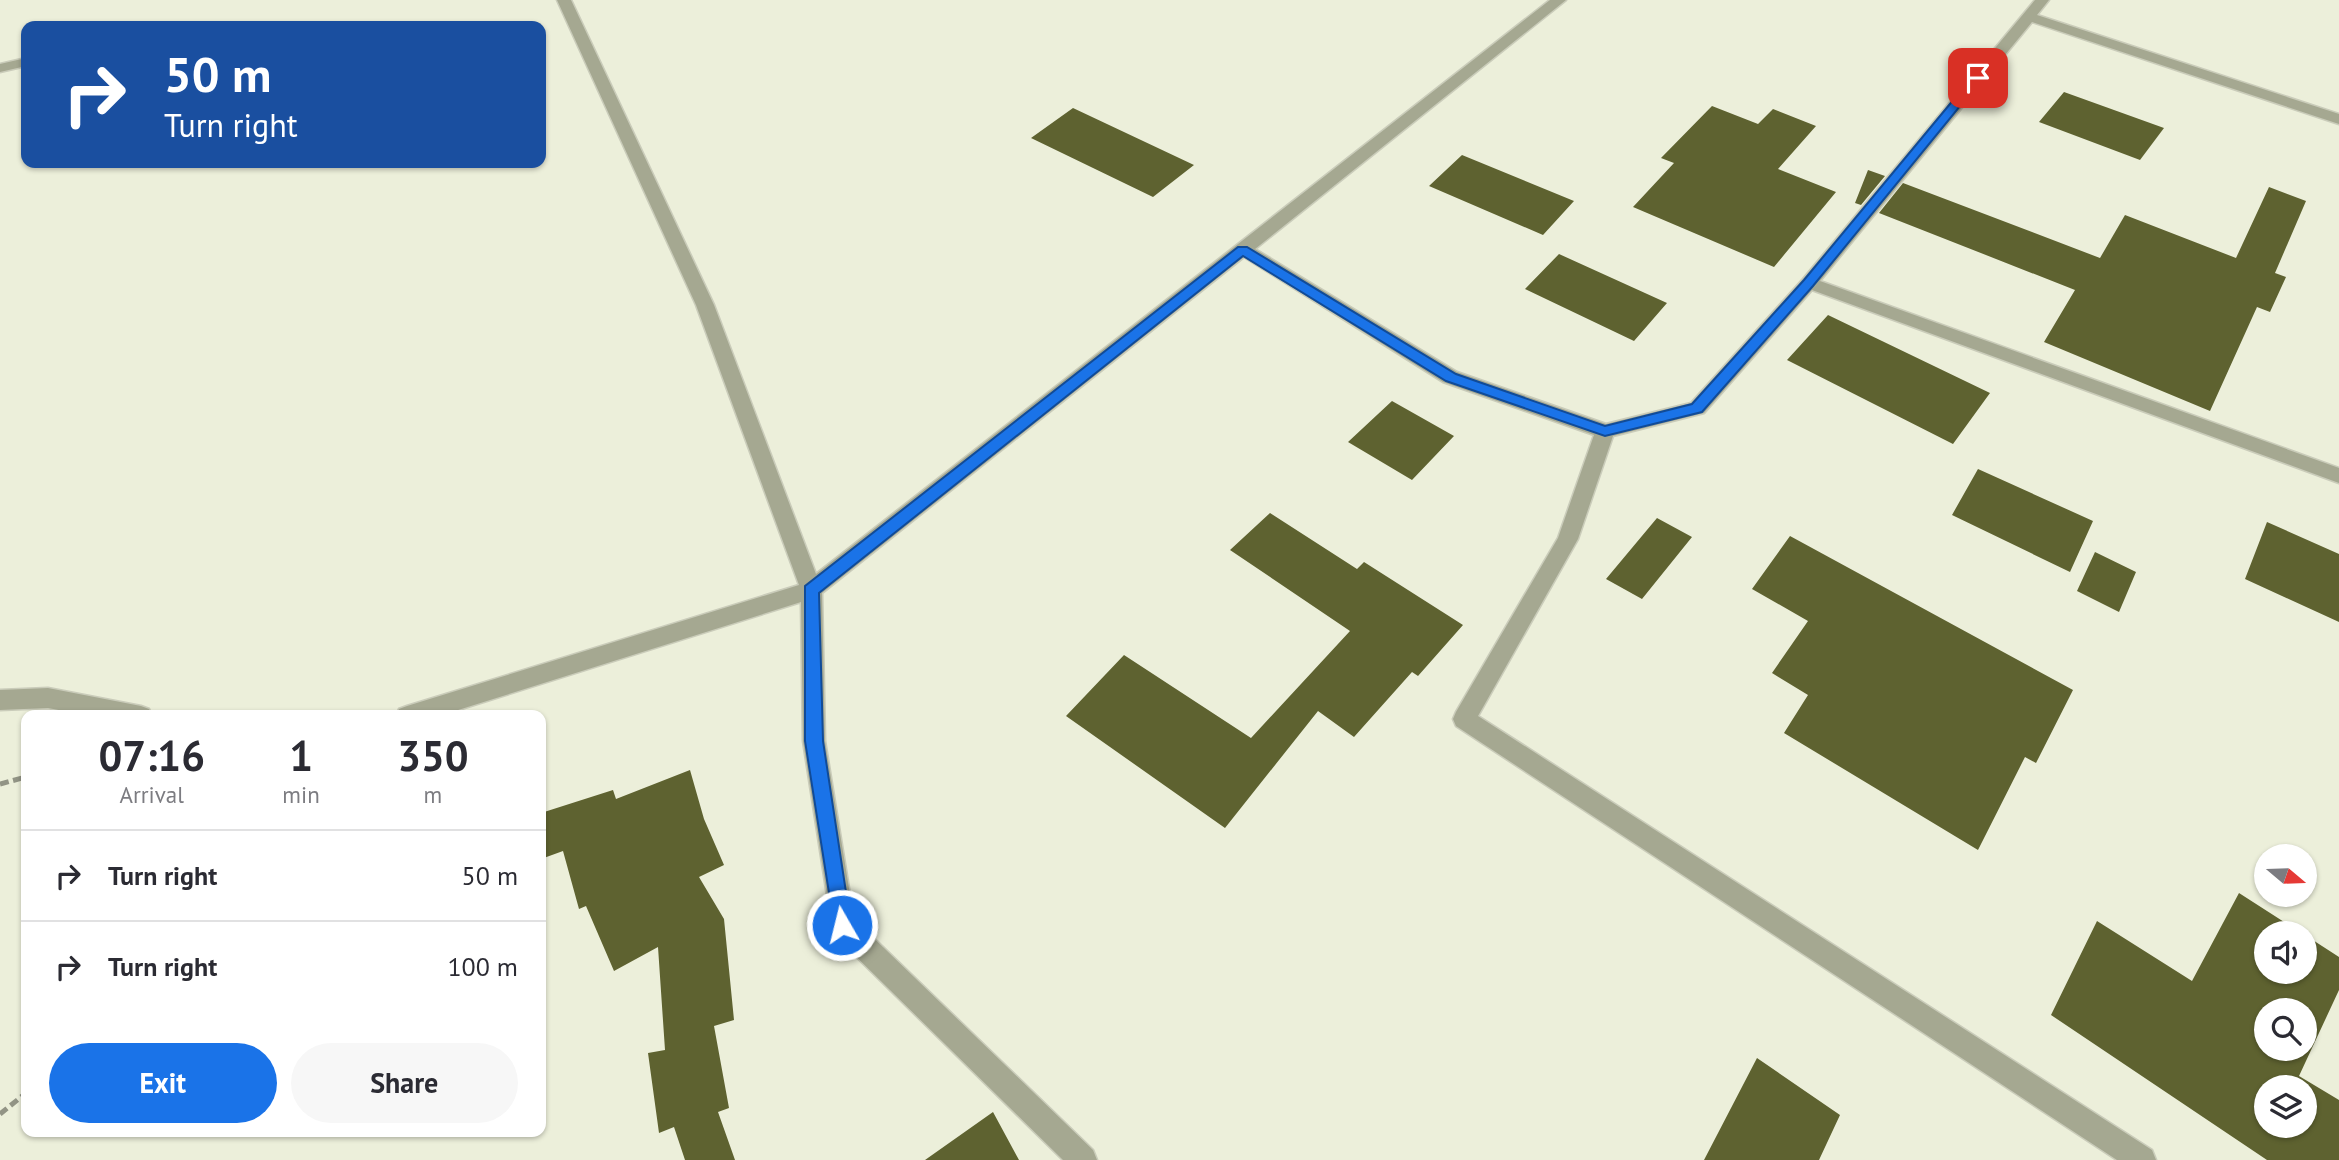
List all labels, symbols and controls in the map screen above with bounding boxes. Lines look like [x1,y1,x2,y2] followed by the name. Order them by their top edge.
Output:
[164,42,271,106] text: 50 m
[1948,48,2008,108] pin
[49,49,140,140] icon: right
[1959,59,1997,97] icon: arrive
[164,104,298,146] text: Turn right
[98,728,205,783] text: 07:16
[289,728,313,783] text: 1
[397,728,469,783] text: 350
[119,780,184,809] text: Arrival
[282,780,320,809] text: min
[424,780,442,809] text: m
[2254,844,2317,906] north arrow
[2254,844,2317,1138] map controls
[49,857,87,895] icon: right
[108,859,217,892] text: Turn right
[462,859,518,892] text: 50 m
[805,888,879,962] position arrow
[2254,921,2317,984] button: sound
[49,948,87,986] icon: right
[108,950,217,983] text: Turn right
[447,950,518,983] text: 100 m
[2254,998,2317,1061] button: search
[49,1043,277,1123] button: Exit
[291,1043,518,1123] button: Share
[2254,1075,2317,1138] button: layers

